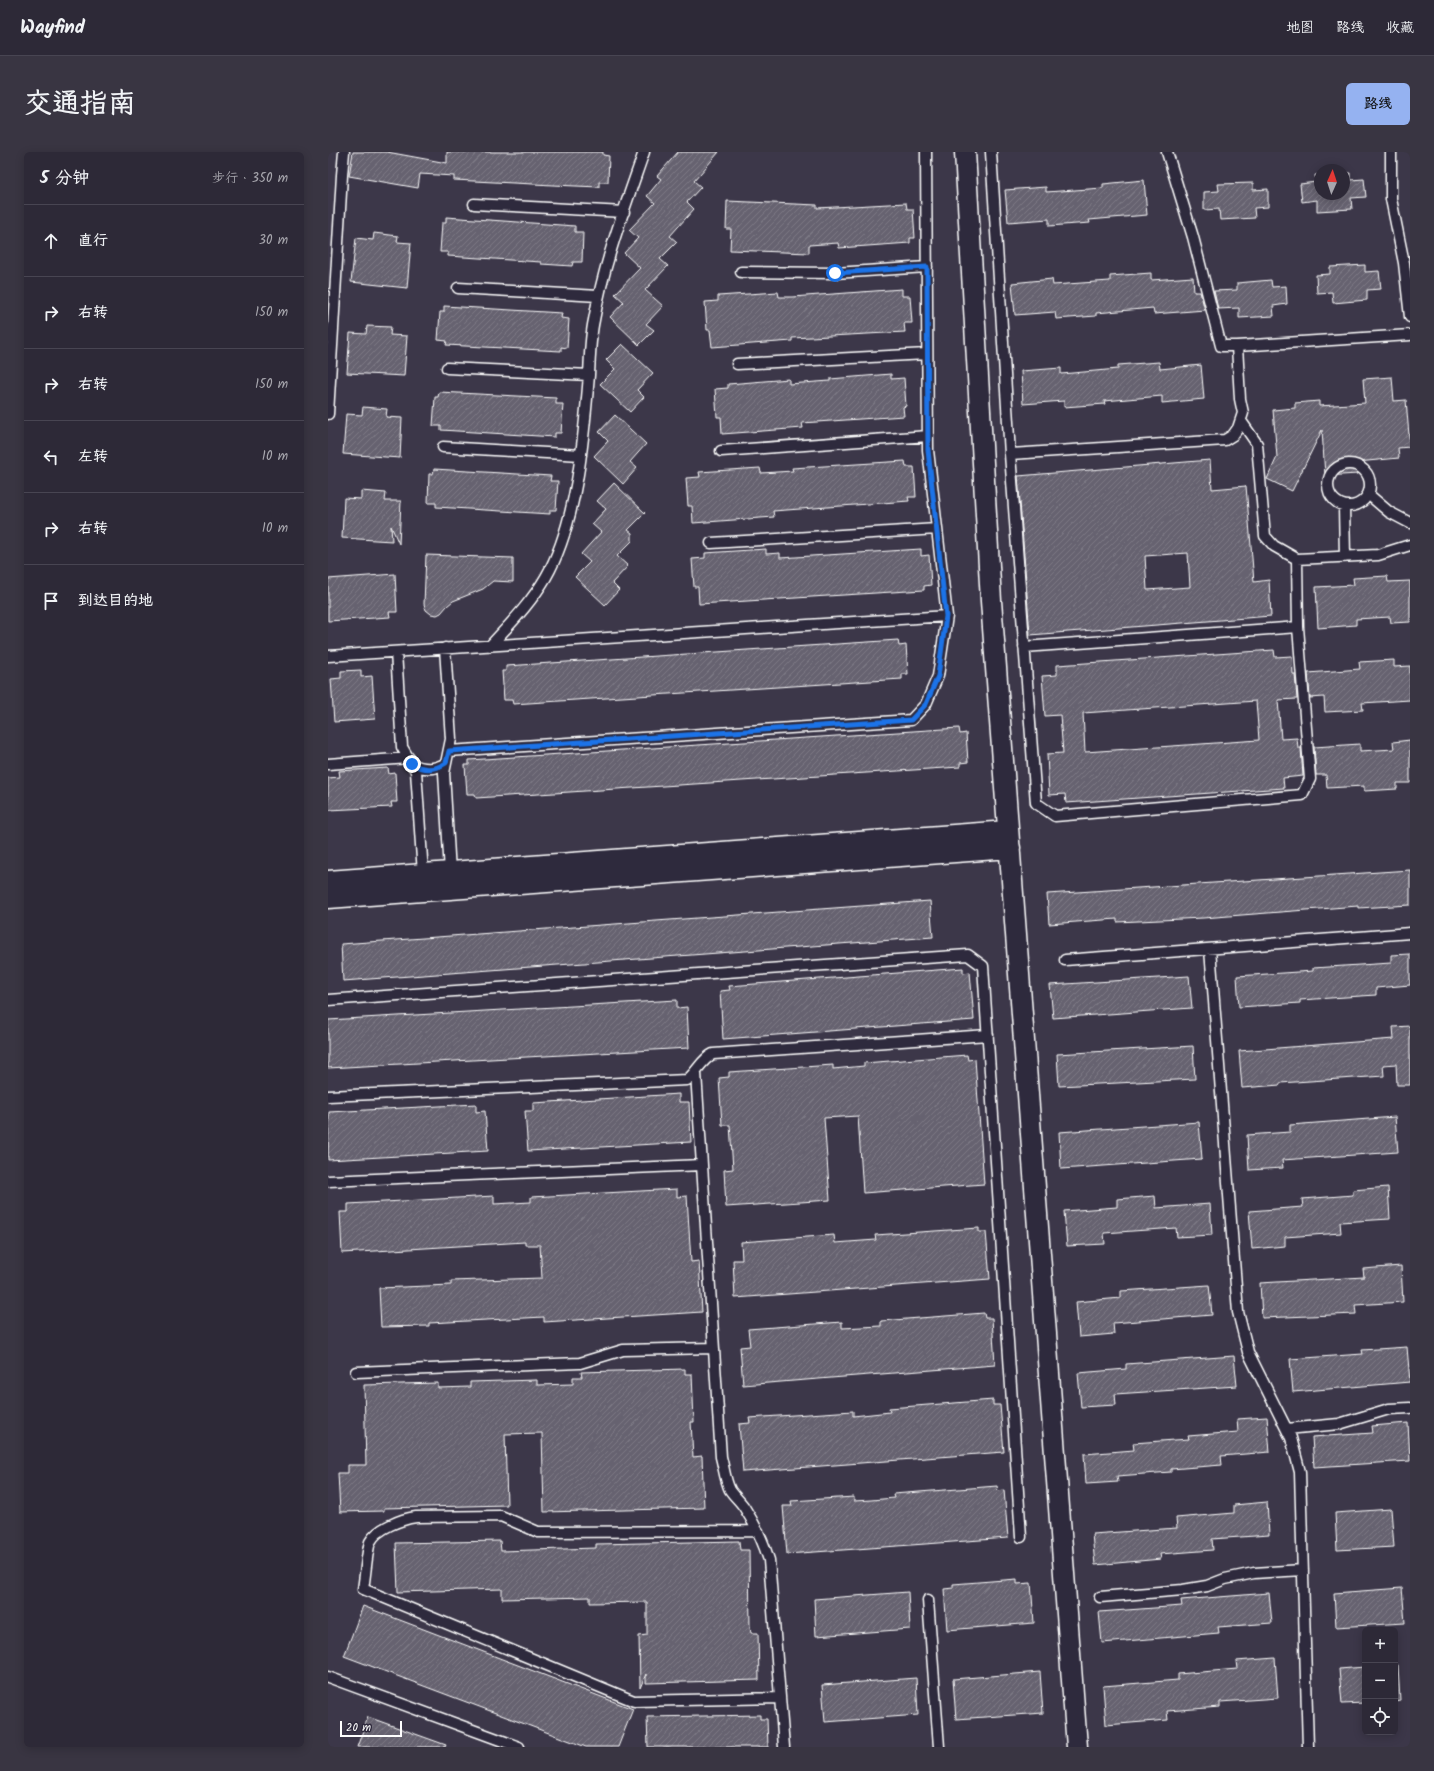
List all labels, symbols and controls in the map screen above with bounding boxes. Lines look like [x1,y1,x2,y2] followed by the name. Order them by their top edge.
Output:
[20,13,85,43] text: Wayfind
[1286,17,1314,39] text: 地图
[1336,17,1364,39] text: 路线
[1386,17,1414,39] text: 收藏
[24,82,136,127] text: 交通指南
[1346,83,1410,125] button: 路线
[1314,164,1350,200] north arrow
[40,165,89,192] text: 5 分钟
[212,168,288,189] text: 步行 · 350 m
[78,229,108,253] text: 直行
[40,230,62,252] icon: ahead
[259,230,288,251] text: 30 m
[826,264,844,282] route start
[78,301,108,325] text: 右转
[40,302,62,324] icon: right
[255,302,288,323] text: 150 m
[78,373,108,397] text: 右转
[40,374,62,396] icon: right
[255,374,288,395] text: 150 m
[78,445,108,469] text: 左转
[40,446,62,468] icon: left
[262,446,288,467] text: 10 m
[78,517,108,541] text: 右转
[40,518,62,540] icon: right
[262,518,288,539] text: 10 m
[78,589,153,613] text: 到达目的地
[40,590,62,612] icon: arrive
[403,755,421,773] route end
[1362,1627,1398,1735] map controls
[1362,1627,1398,1663] button: +
[1362,1663,1398,1699] button: −
[1362,1699,1398,1735] button: locate
[340,1719,402,1738] scale bar
[346,1719,371,1737] text: 20 m

